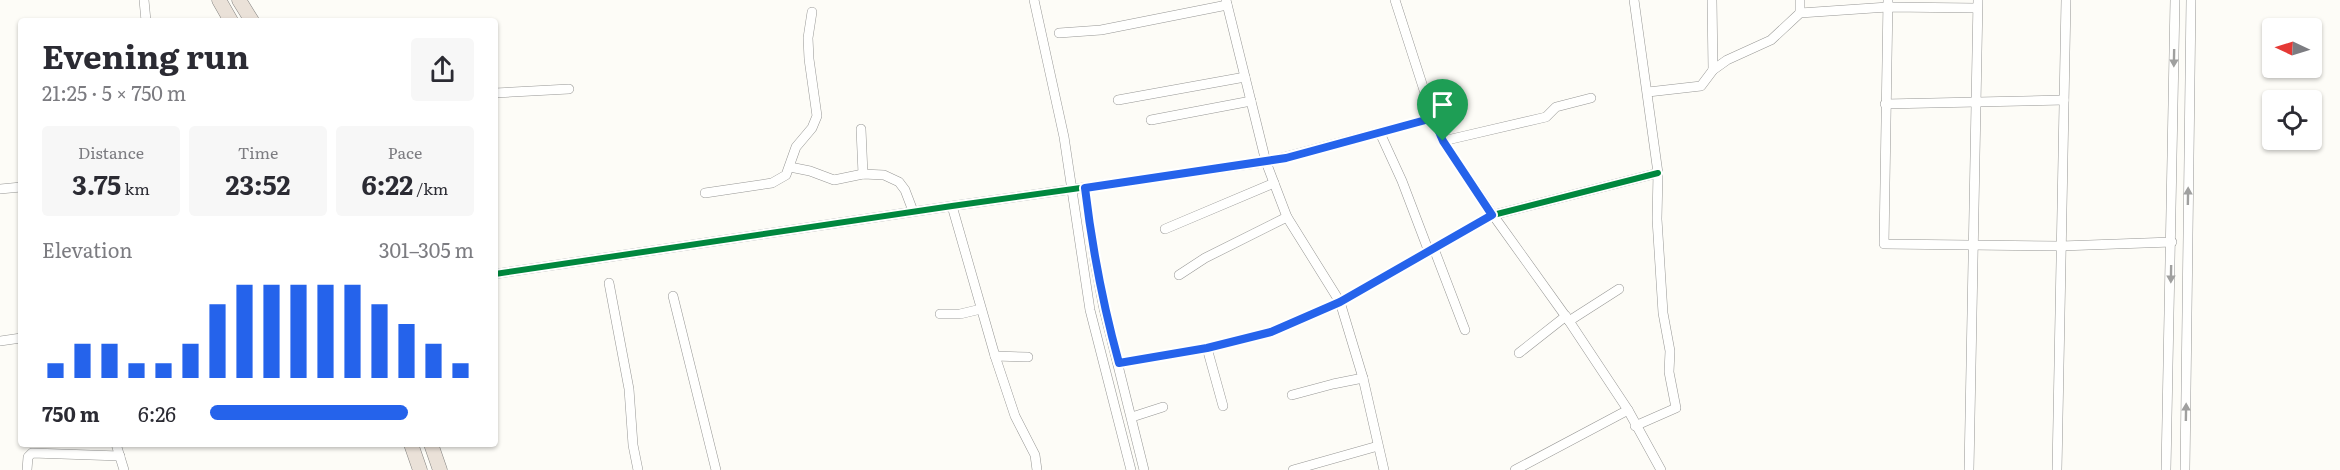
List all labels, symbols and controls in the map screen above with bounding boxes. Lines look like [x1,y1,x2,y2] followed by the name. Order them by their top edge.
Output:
[2262,18,2322,78] north arrow
[2262,18,2322,150] map controls
[42,30,249,79] text: Evening run
[411,38,474,101] button: share
[2170,49,2179,68] one-way arrow
[42,77,186,107] text: 21:25 · 5 × 750 m
[1417,79,1468,141] pin
[1426,88,1459,121] icon: arrive
[2262,90,2322,150] button: locate
[78,140,144,164] text: Distance
[238,140,278,164] text: Time
[388,140,422,164] text: Pace
[72,164,121,203] text: 3.75
[226,164,290,203] text: 23:52
[362,164,413,203] text: 6:22
[121,176,150,200] text: km
[413,176,448,200] text: /km
[2183,186,2193,205] one-way arrow
[42,234,132,264] text: Elevation
[379,234,474,264] text: 301–305 m
[2166,265,2176,284] one-way arrow
[42,398,100,428] text: 750 m
[138,398,176,428] text: 6:26
[2181,402,2191,421] one-way arrow

